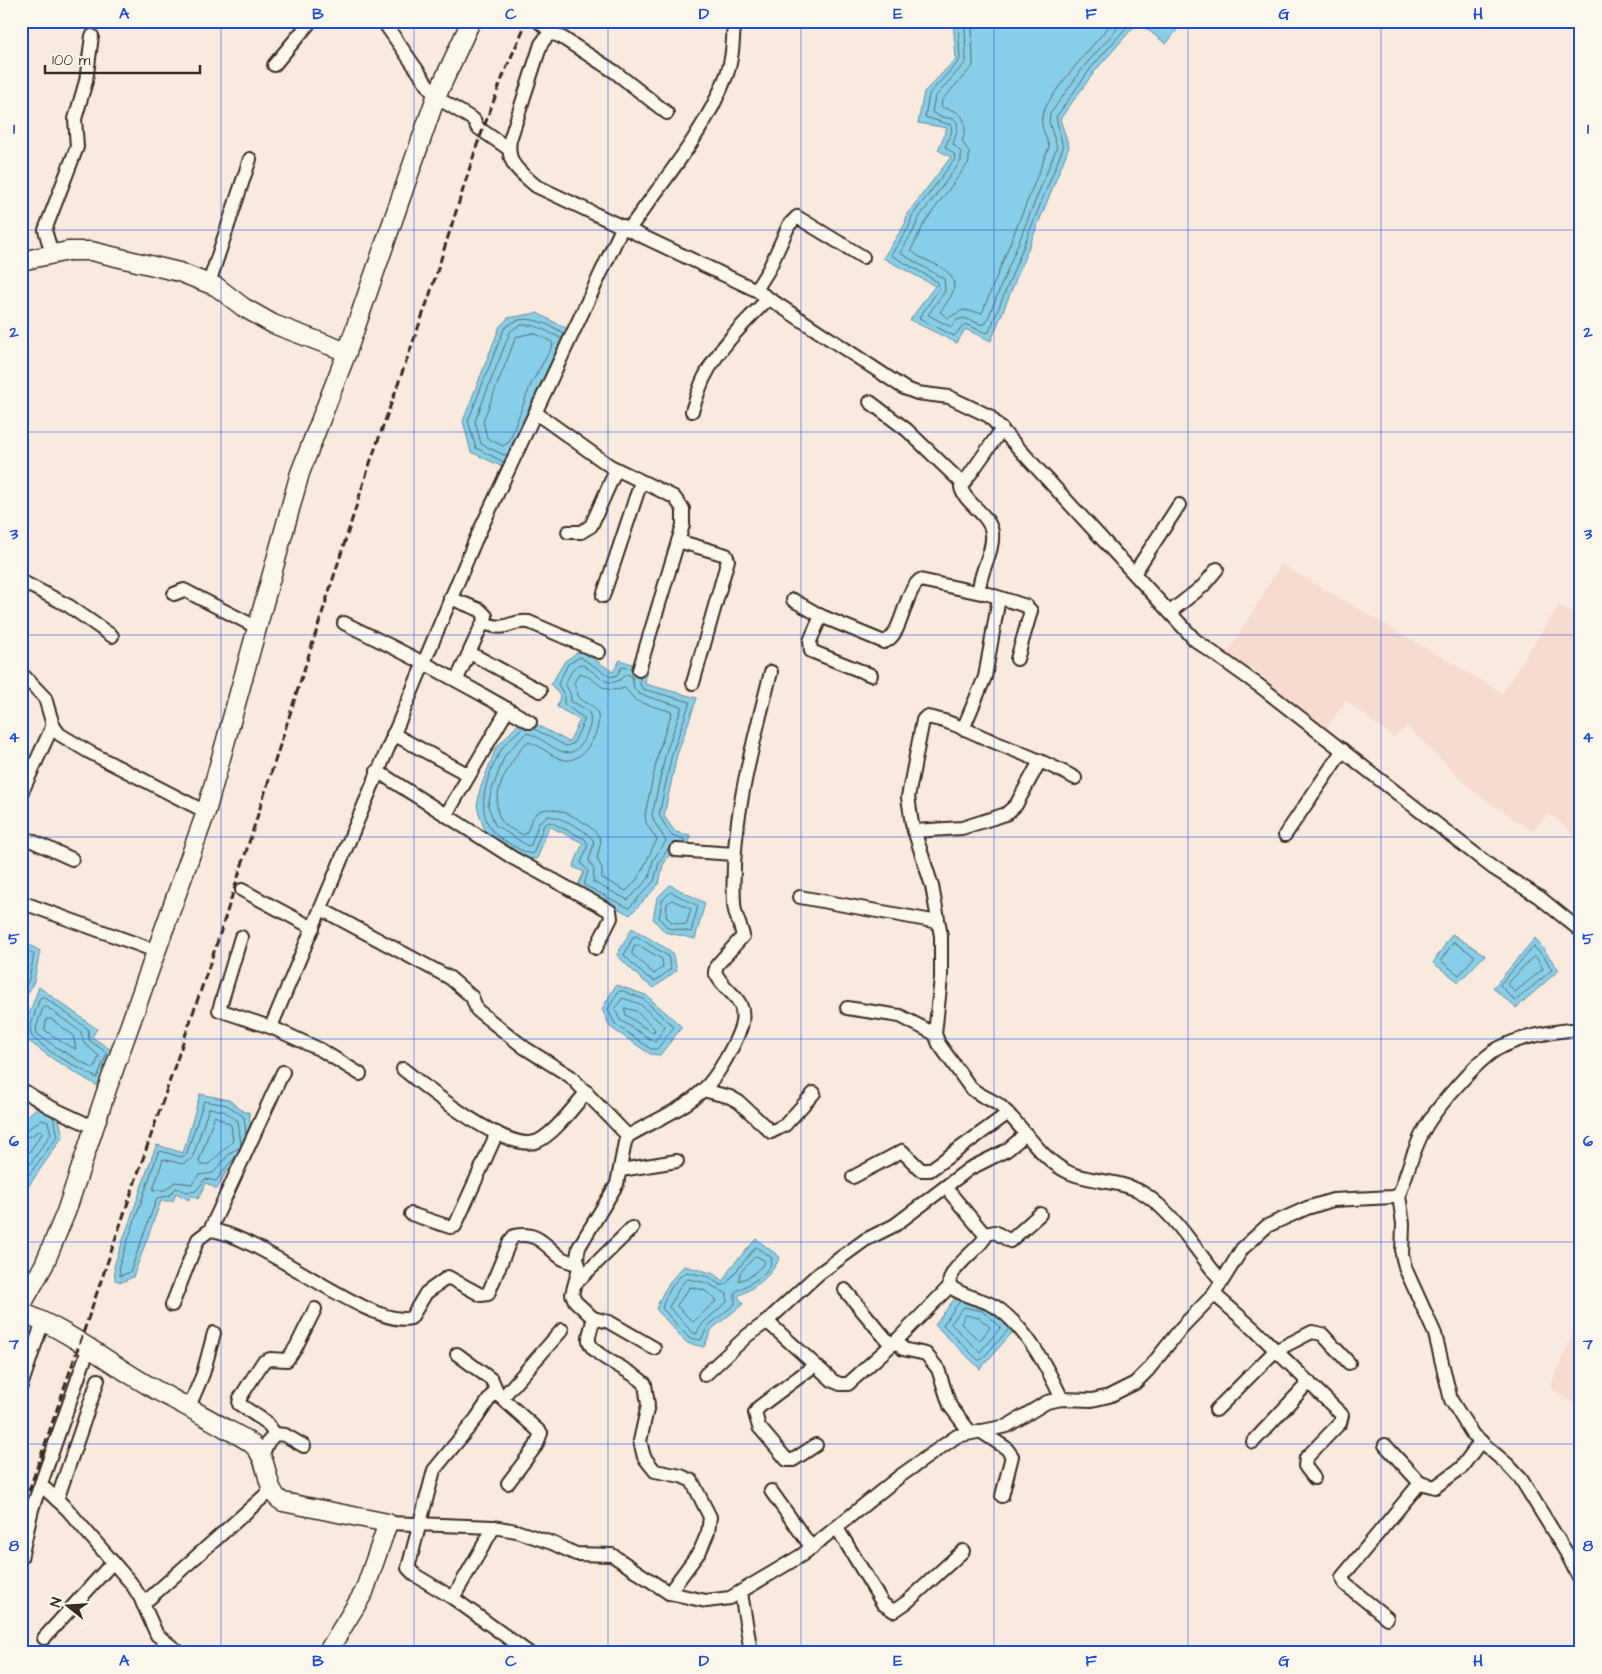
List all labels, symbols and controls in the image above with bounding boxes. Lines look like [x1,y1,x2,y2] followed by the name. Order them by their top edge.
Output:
[119,3,130,25] text: A
[312,3,324,25] text: B
[505,3,517,25] text: C
[699,3,710,25] text: D
[893,3,903,25] text: E
[1085,3,1097,25] text: F
[1278,3,1290,25] text: G
[1473,3,1483,25] text: H
[45,42,200,74] scale bar
[52,50,91,71] text: 100 m
[13,118,16,140] text: 1
[1587,118,1590,140] text: 1
[8,321,19,343] text: 2
[1582,321,1593,343] text: 2
[9,523,19,545] text: 3
[1583,523,1593,545] text: 3
[9,726,20,748] text: 4
[1583,726,1594,748] text: 4
[8,928,20,950] text: 5
[1582,928,1594,950] text: 5
[9,1130,19,1152] text: 6
[1583,1130,1593,1152] text: 6
[8,1333,19,1355] text: 7
[1582,1333,1593,1355] text: 7
[9,1535,20,1557] text: 8
[1583,1535,1594,1557] text: 8
[42,1582,92,1632] north arrow
[46,1595,67,1610] text: N
[119,1650,130,1672] text: A
[312,1650,324,1672] text: B
[505,1650,517,1672] text: C
[699,1650,710,1672] text: D
[893,1650,903,1672] text: E
[1085,1650,1097,1672] text: F
[1278,1650,1290,1672] text: G
[1473,1650,1483,1672] text: H

